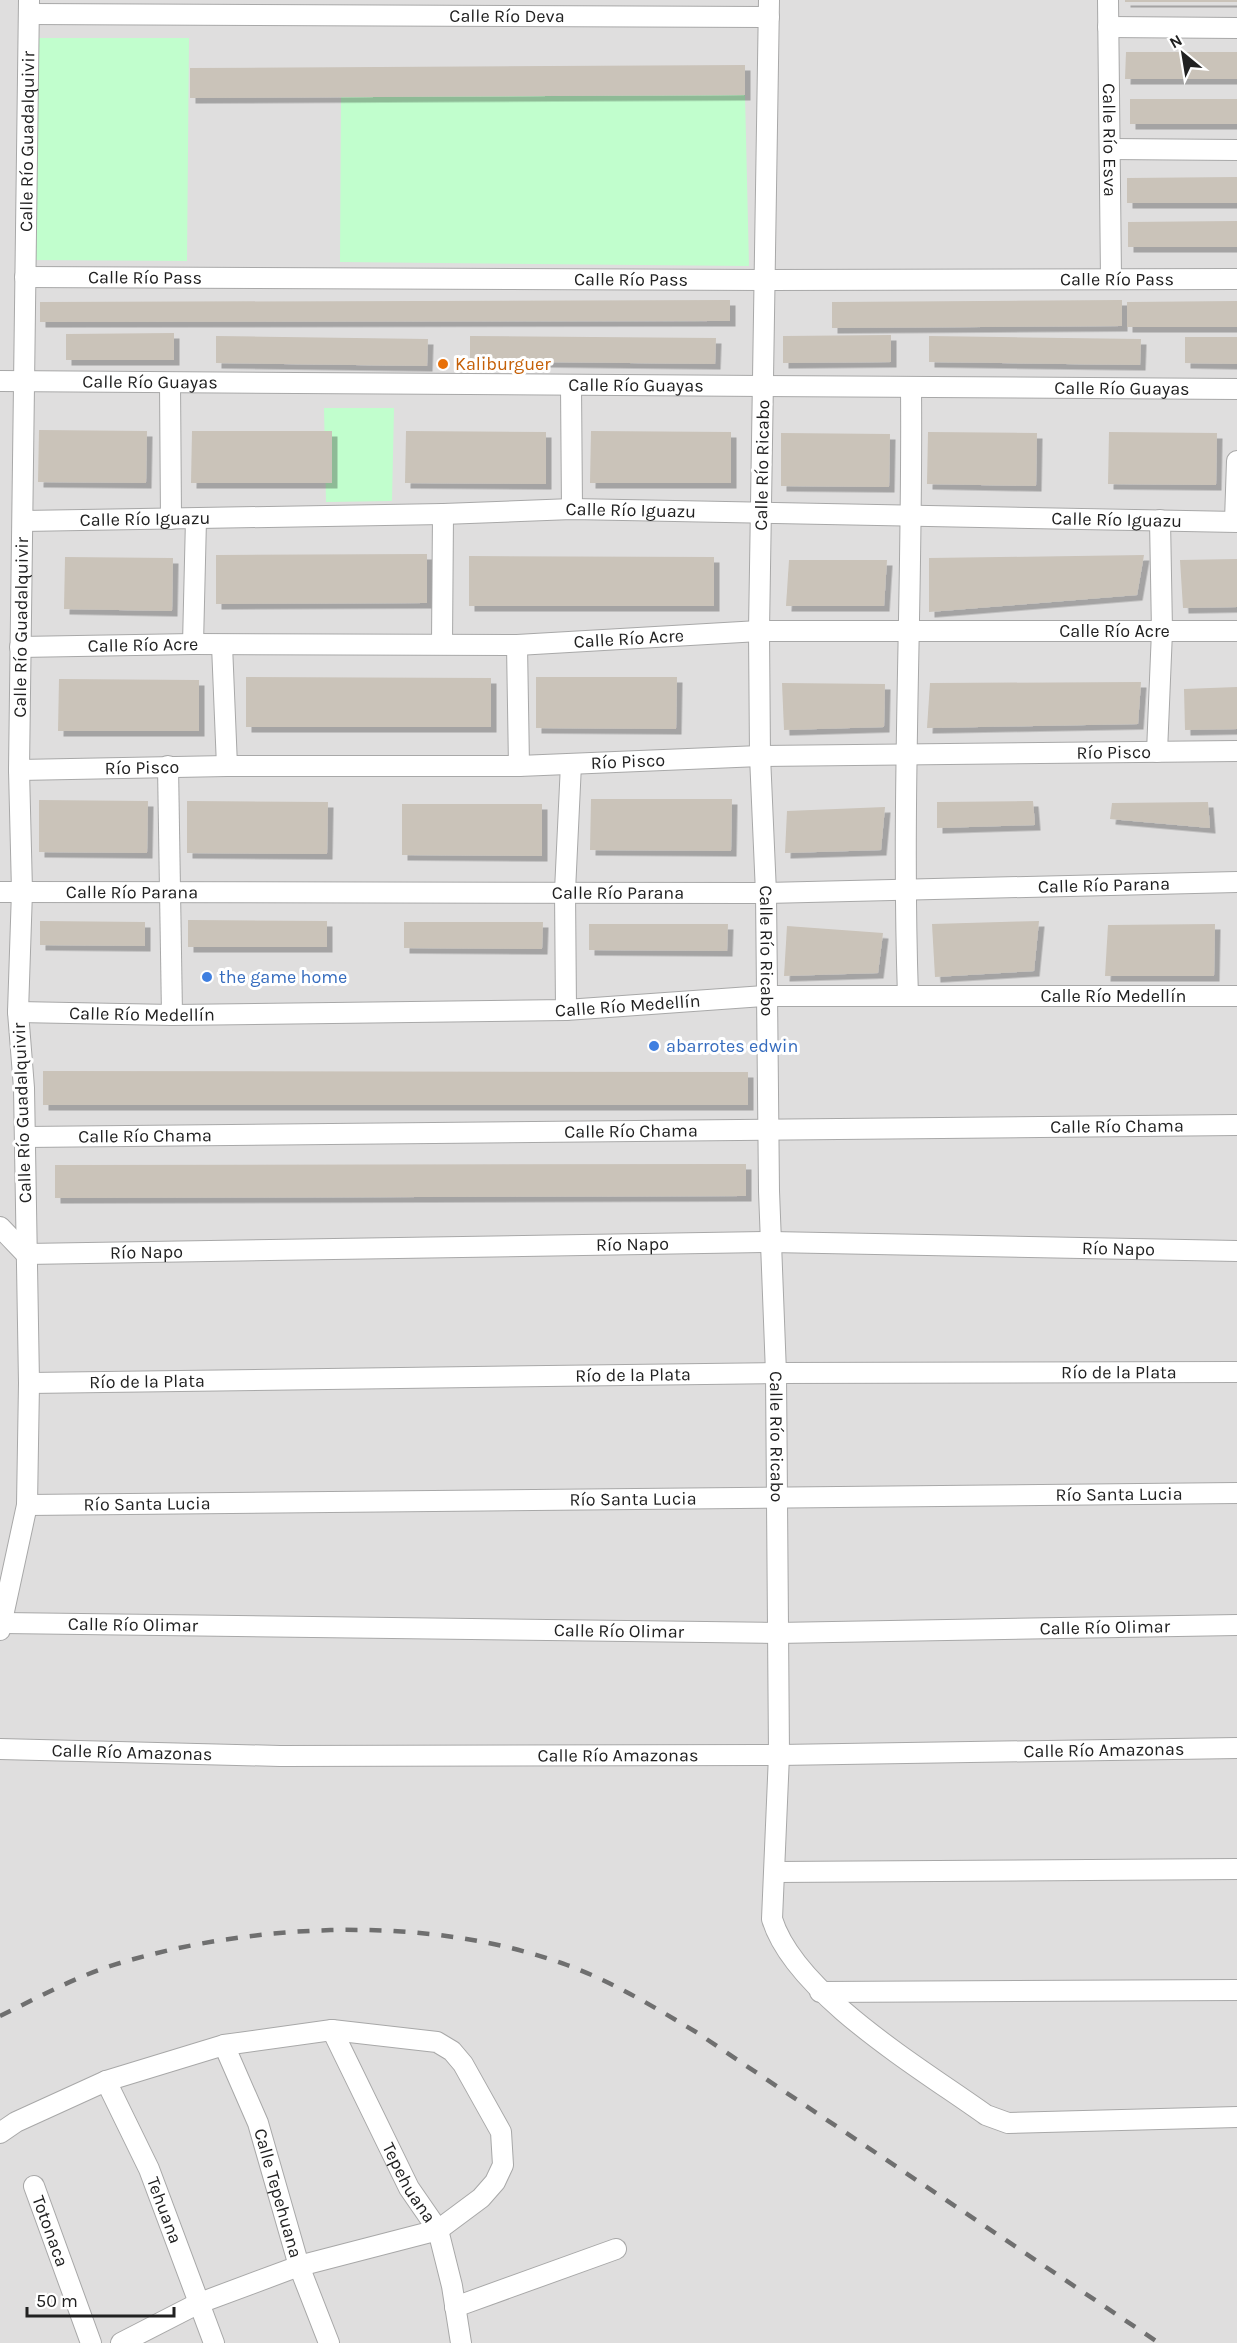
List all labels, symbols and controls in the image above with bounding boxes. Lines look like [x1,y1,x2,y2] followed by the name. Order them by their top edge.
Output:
[449,5,565,27] street label: Calle Río Deva
[1153,24,1213,84] north arrow
[1166,30,1185,53] text: N
[15,50,39,232] street label: Calle Río Guadalquivir
[1098,83,1121,197] street label: Calle Río Esva
[88,266,202,289] street label: Calle Río Pass
[574,268,688,291] street label: Calle Río Pass
[1060,268,1174,290] street label: Calle Río Pass
[455,353,551,375] place label: Kaliburguer
[436,357,450,371] marker: Kaliburguer
[82,371,218,393] street label: Calle Río Guayas
[568,374,704,397] street label: Calle Río Guayas
[1054,377,1190,400] street label: Calle Río Guayas
[750,399,774,531] street label: Calle Río Ricabo
[565,498,696,522] street label: Calle Río Iguazu
[79,507,210,531] street label: Calle Río Iguazu
[1051,507,1182,532] street label: Calle Río Iguazu
[9,536,33,718] street label: Calle Río Guadalquivir
[1059,620,1170,642] street label: Calle Río Acre
[573,624,685,653] street label: Calle Río Acre
[88,633,198,657] street label: Calle Río Acre
[1076,741,1151,764] street label: Río Pisco
[590,749,666,774] street label: Río Pisco
[105,756,179,779] street label: Río Pisco
[1038,873,1170,898] street label: Calle Río Parana
[66,881,198,903] street label: Calle Río Parana
[552,882,684,904] street label: Calle Río Parana
[755,885,778,1017] street label: Calle Río Ricabo
[219,966,347,988] place label: the game home
[200,970,214,984] marker: the game home
[1041,985,1186,1007] street label: Calle Río Medellín
[555,990,701,1021] street label: Calle Río Medellín
[69,1002,215,1026] street label: Calle Río Medellín
[8,1022,36,1204] street label: Calle Río Guadalquivir
[666,1035,798,1057] place label: abarrotes edwin
[647,1039,661,1053] marker: abarrotes edwin
[1050,1115,1184,1138] street label: Calle Río Chama
[564,1119,698,1143] street label: Calle Río Chama
[78,1124,212,1147] street label: Calle Río Chama
[596,1233,669,1256] street label: Río Napo
[1082,1237,1155,1260] street label: Río Napo
[110,1240,183,1264] street label: Río Napo
[1061,1361,1177,1383] street label: Río de la Plata
[575,1363,691,1387] street label: Río de la Plata
[89,1370,205,1393] street label: Río de la Plata
[765,1371,788,1502] street label: Calle Río Ricabo
[1055,1483,1183,1506] street label: Río Santa Lucia
[569,1487,697,1511] street label: Río Santa Lucia
[83,1492,211,1515] street label: Río Santa Lucia
[68,1613,199,1637] street label: Calle Río Olimar
[1039,1615,1171,1639] street label: Calle Río Olimar
[554,1619,685,1643] street label: Calle Río Olimar
[1023,1738,1184,1762] street label: Calle Río Amazonas
[51,1739,213,1765] street label: Calle Río Amazonas
[537,1744,698,1766] street label: Calle Río Amazonas
[249,2126,307,2260] street label: Calle Tepehuana
[377,2139,441,2227] street label: Tepehuana
[142,2174,187,2247] street label: Tehuana
[27,2193,73,2270] street label: Totonaca
[27,2280,174,2318] scale bar
[36,2290,78,2312] text: 50 m

